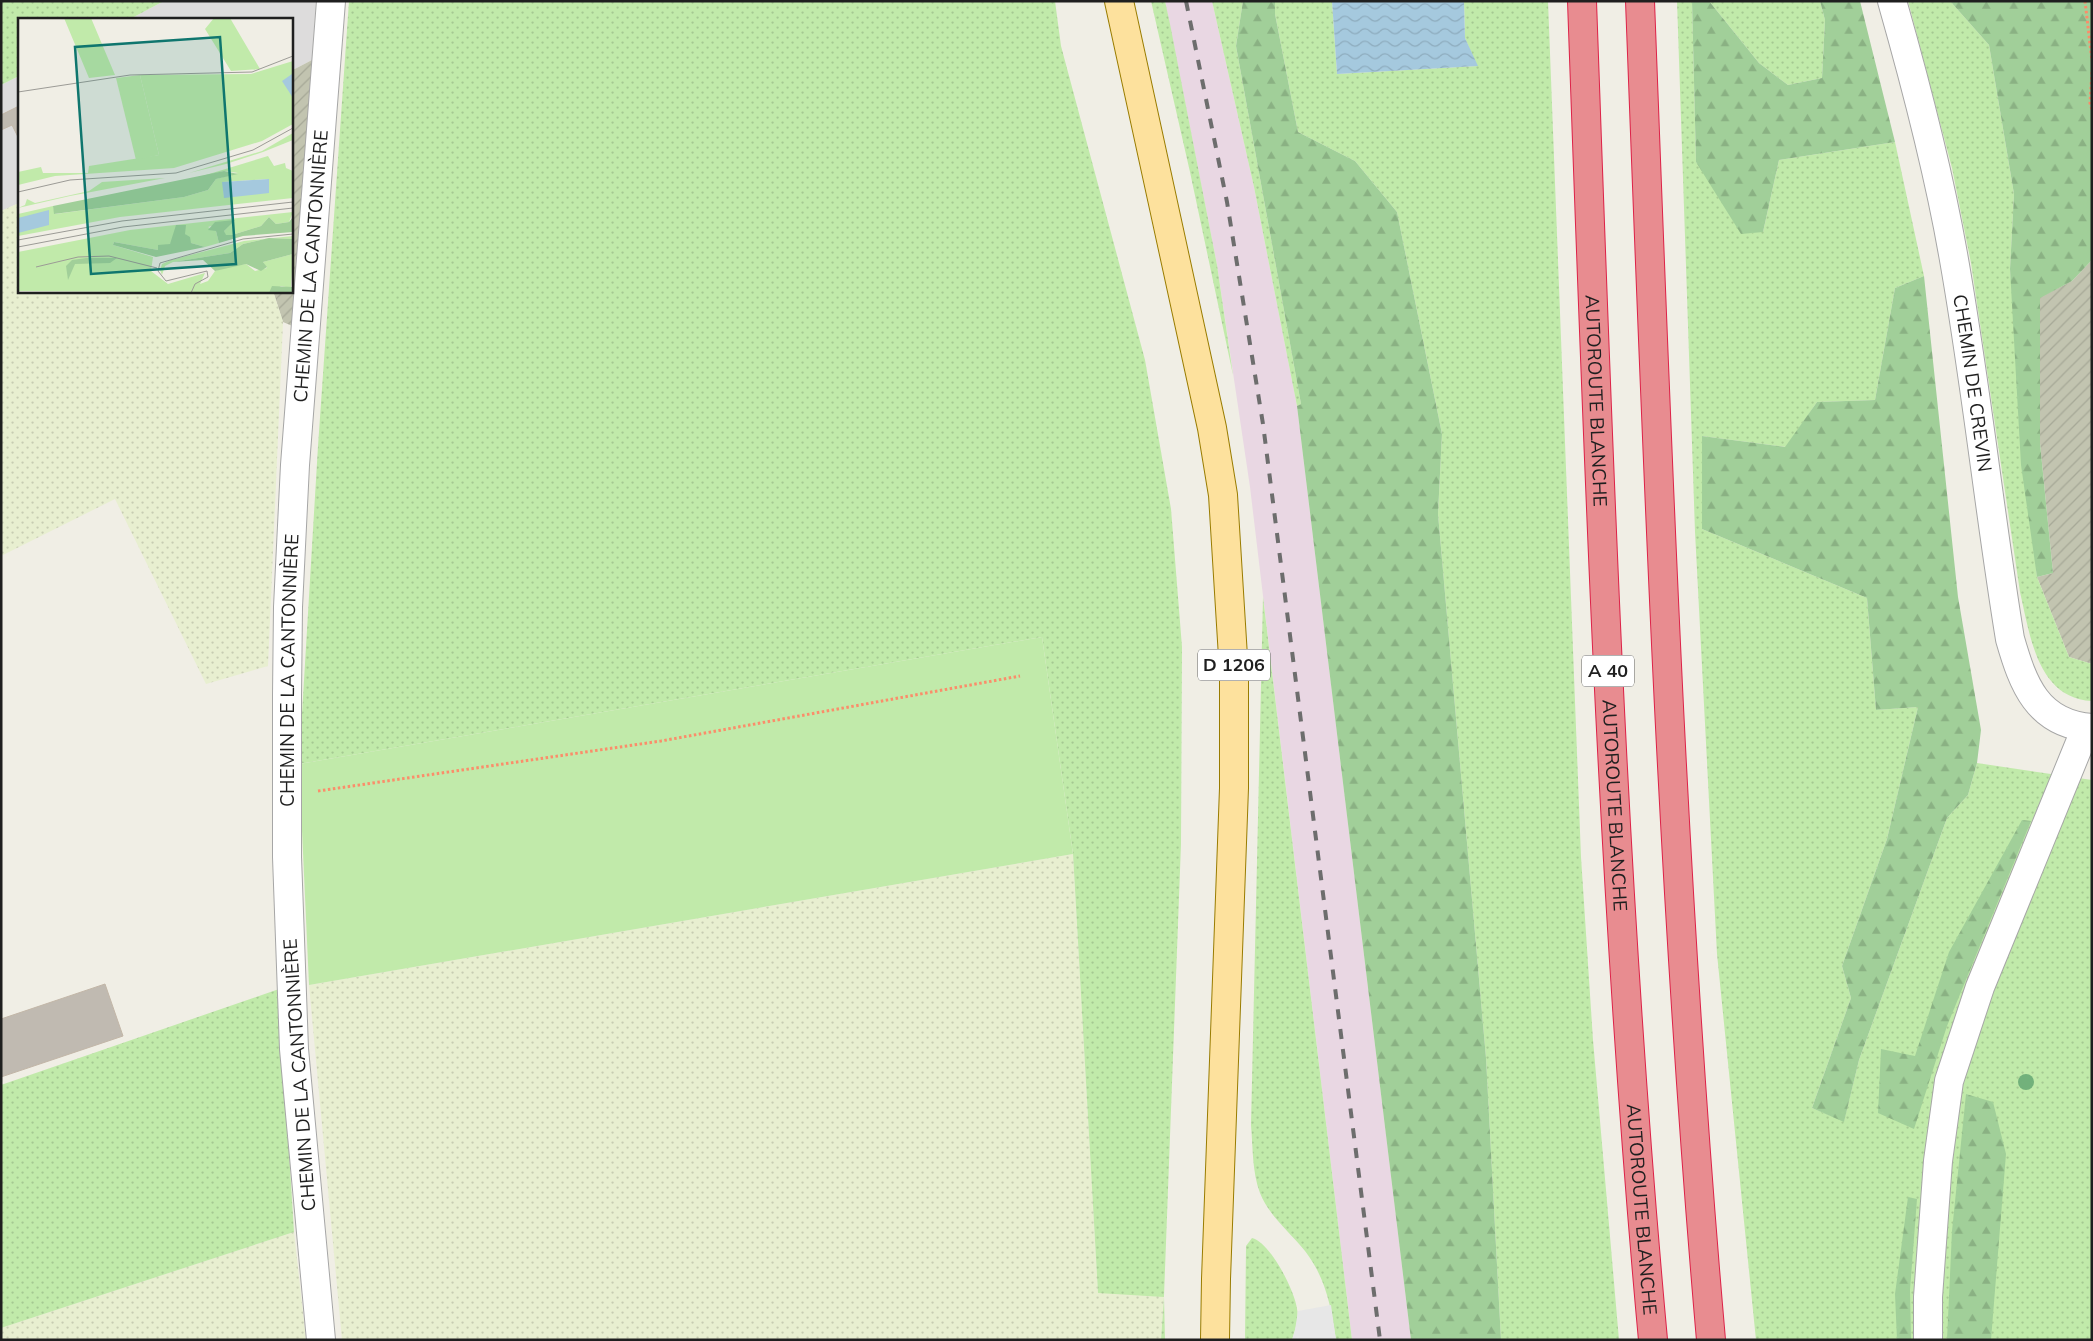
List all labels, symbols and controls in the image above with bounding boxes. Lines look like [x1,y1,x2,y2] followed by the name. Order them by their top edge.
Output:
[18,18,292,292] inset map
[288,129,333,403] street label: CHEMIN DE LA CANTONNIÈRE
[1948,293,1998,473] street label: CHEMIN DE CREVIN
[1581,294,1613,507] street label: AUTOROUTE BLANCHE
[275,533,304,807] street label: CHEMIN DE LA CANTONNIÈRE
[1198,650,1270,680] road number: D 1206
[1582,656,1634,686] road number: A 40
[1597,699,1633,912] street label: AUTOROUTE BLANCHE
[277,938,321,1212] street label: CHEMIN DE LA CANTONNIÈRE
[1622,1103,1663,1316] street label: AUTOROUTE BLANCHE

